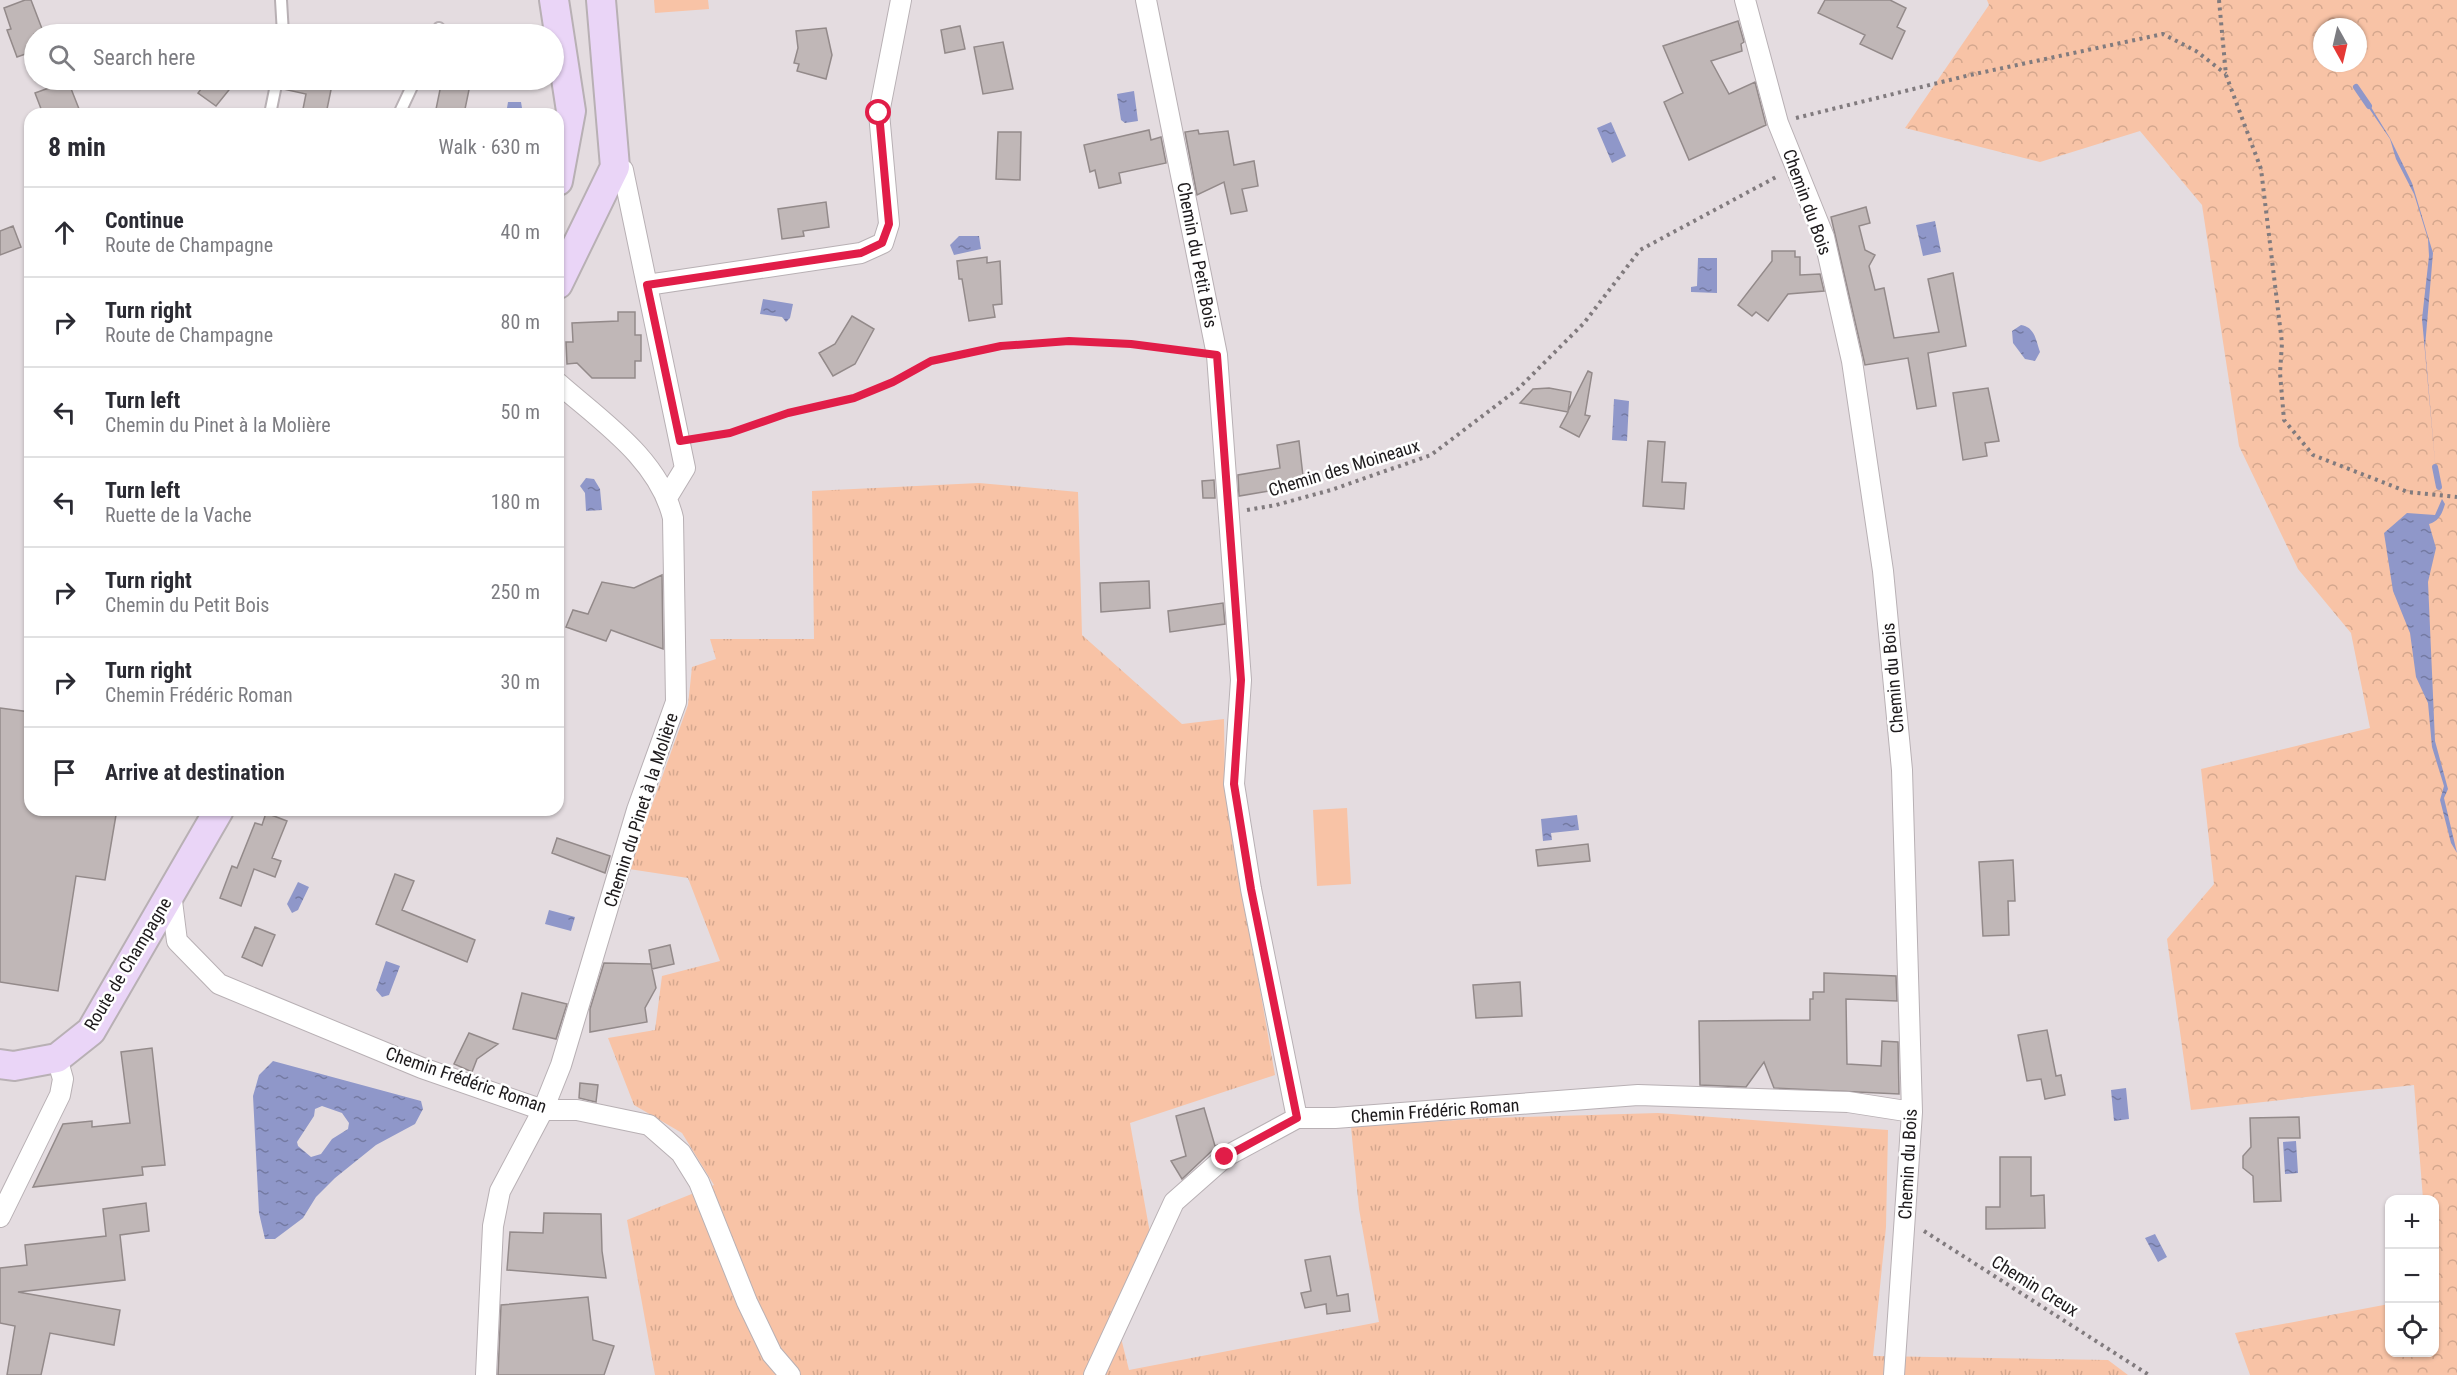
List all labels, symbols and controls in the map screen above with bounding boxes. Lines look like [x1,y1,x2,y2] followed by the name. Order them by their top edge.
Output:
[2313,18,2367,72] north arrow
[24,24,564,90] search box
[45,41,78,74] icon: search
[93,45,195,70] text: Search here
[865,99,891,125] route start
[48,132,106,162] text: 8 min
[439,135,540,159] text: Walk · 630 m
[1779,146,1836,257] street label: Chemin du Bois
[1173,180,1222,330] street label: Chemin du Petit Bois
[105,208,184,233] text: Continue
[48,216,81,249] icon: ahead
[501,220,540,244] text: 40 m
[105,233,273,257] text: Route de Champagne
[105,298,192,323] text: Turn right
[48,306,81,339] icon: right
[501,310,540,334] text: 80 m
[105,323,273,347] text: Route de Champagne
[105,388,180,413] text: Turn left
[48,396,81,429] icon: left
[501,400,540,424] text: 50 m
[105,413,331,437] text: Chemin du Pinet à la Molière
[1266,435,1422,500] street label: Chemin des Moineaux
[105,478,180,503] text: Turn left
[48,486,81,519] icon: left
[491,490,540,514] text: 180 m
[105,503,252,527] text: Ruette de la Vache
[105,568,192,593] text: Turn right
[48,576,81,609] icon: right
[491,580,540,604] text: 250 m
[105,593,270,617] text: Chemin du Petit Bois
[1877,622,1908,734] street label: Chemin du Bois
[105,658,192,683] text: Turn right
[48,666,81,699] icon: right
[501,670,540,694] text: 30 m
[105,683,293,707] text: Chemin Frédéric Roman
[599,710,682,910] street label: Chemin du Pinet à la Molière
[48,756,81,789] icon: arrive
[105,760,285,785] text: Arrive at destination
[80,893,176,1034] street label: Route de Champagne
[383,1042,549,1117] street label: Chemin Frédéric Roman
[1350,1094,1520,1127] street label: Chemin Frédéric Roman
[1894,1108,1921,1220] street label: Chemin du Bois
[1211,1143,1237,1169] route end
[2385,1195,2439,1357] map controls
[2385,1195,2439,1249] button: +
[2385,1249,2439,1303] button: −
[1988,1251,2083,1321] street label: Chemin Creux
[2385,1303,2439,1357] button: locate

